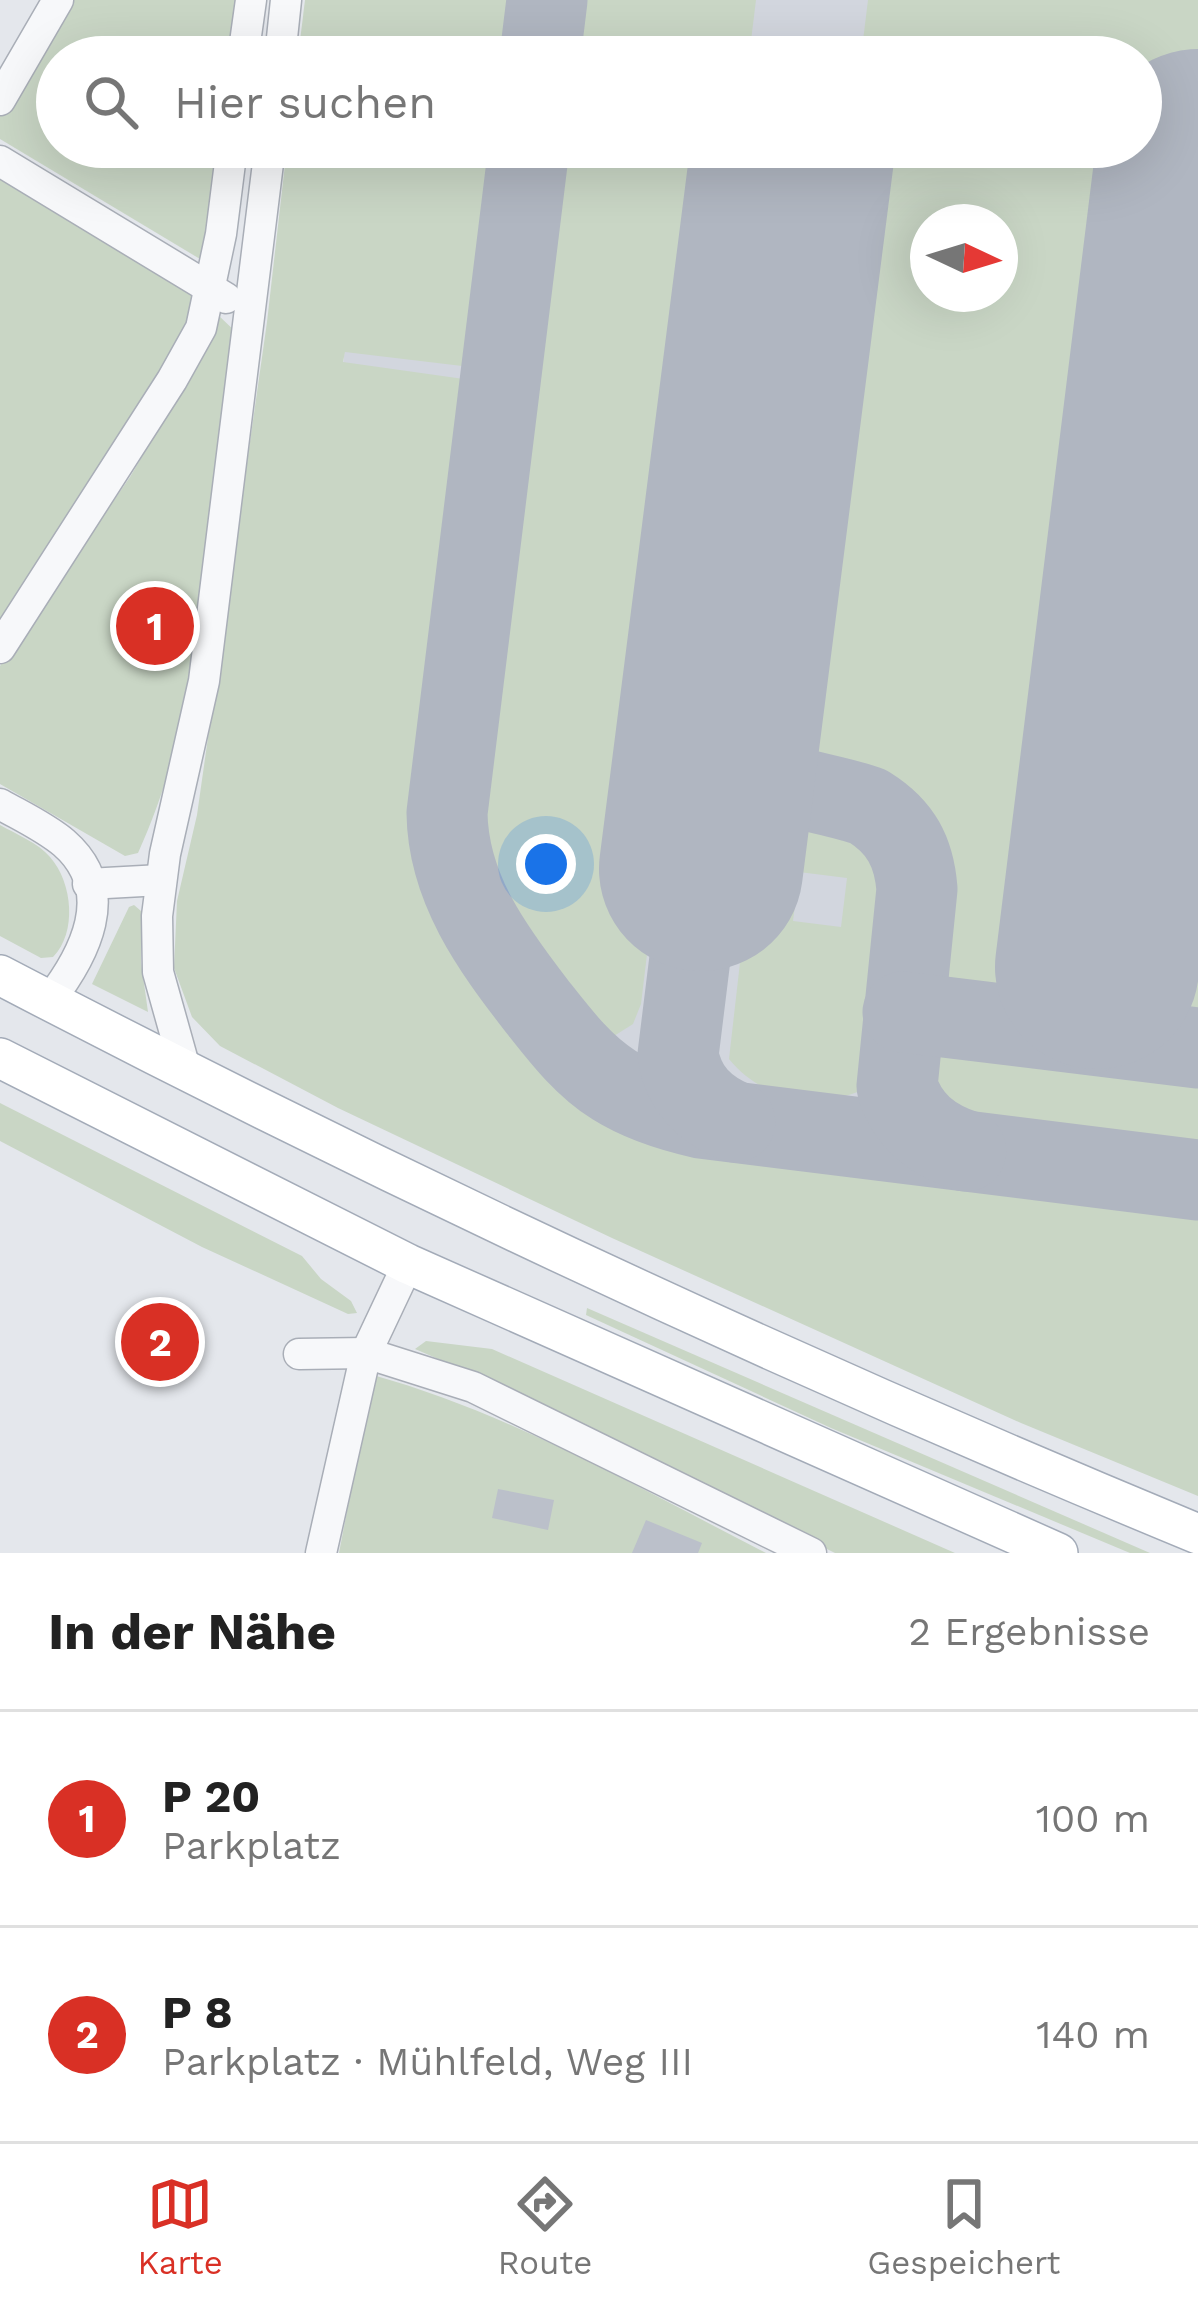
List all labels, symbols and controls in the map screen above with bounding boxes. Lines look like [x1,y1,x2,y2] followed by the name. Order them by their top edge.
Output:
[36,36,1162,168] search box
[78,69,144,135] icon: search
[174,76,436,129] text: Hier suchen
[910,204,1018,312] north arrow
[116,581,194,671] pin: 1
[516,834,576,894] your location
[121,1297,199,1387] pin: 2
[48,1602,336,1661] text: In der Nähe
[908,1609,1150,1654] text: 2 Ergebnisse
[162,1770,260,1823] text: P 20
[79,1796,95,1841] text: 1
[1036,1796,1150,1841] text: 100 m
[162,1823,341,1868] text: Parkplatz
[162,1986,233,2039] text: P 8
[75,2012,99,2057] text: 2
[1036,2012,1150,2057] text: 140 m
[162,2039,693,2084] text: Parkplatz · Mühlfeld, Weg III
[138,2171,223,2282] tab: Karte
[498,2171,592,2282] tab: Route
[867,2171,1060,2282] tab: Gespeichert

